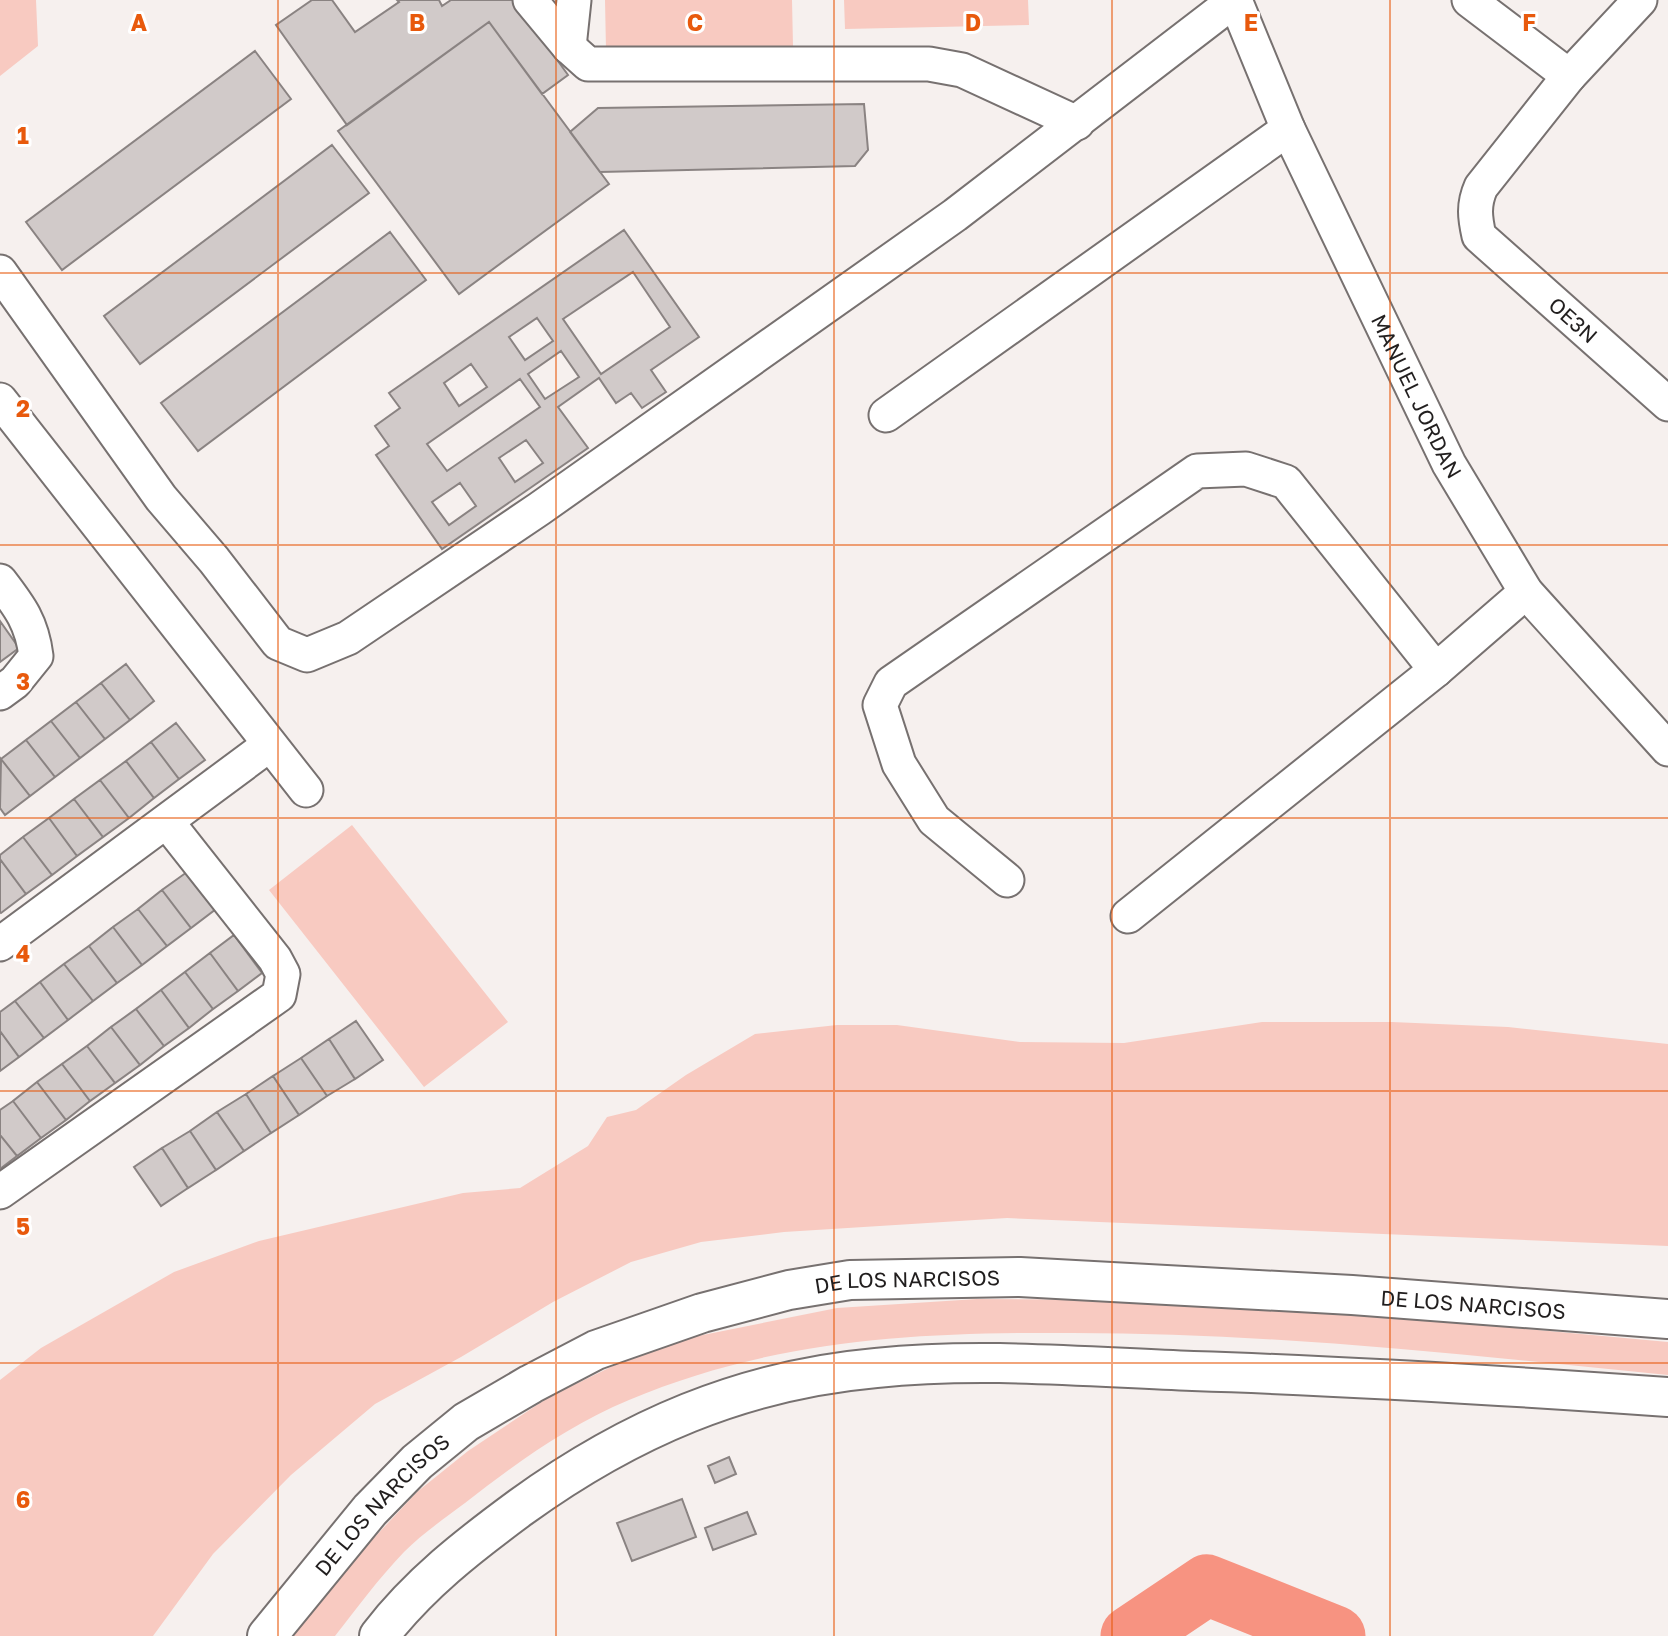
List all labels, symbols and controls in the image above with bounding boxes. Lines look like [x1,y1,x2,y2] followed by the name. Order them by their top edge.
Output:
[131,8,148,36] text: A
[409,8,425,36] text: B
[687,8,703,36] text: C
[965,8,981,36] text: D
[1244,8,1258,36] text: E
[1522,8,1536,36] text: F
[17,121,29,149] text: 1
[1544,291,1603,348] street label: OE3N
[1366,310,1468,483] street label: MANUEL JORDAN
[16,394,30,422] text: 2
[16,667,30,695] text: 3
[16,939,30,967] text: 4
[16,1212,30,1240] text: 5
[813,1264,1000,1299] street label: DE LOS NARCISOS
[1380,1284,1567,1324] street label: DE LOS NARCISOS
[309,1428,455,1581] street label: DE LOS NARCISOS
[16,1485,30,1513] text: 6

